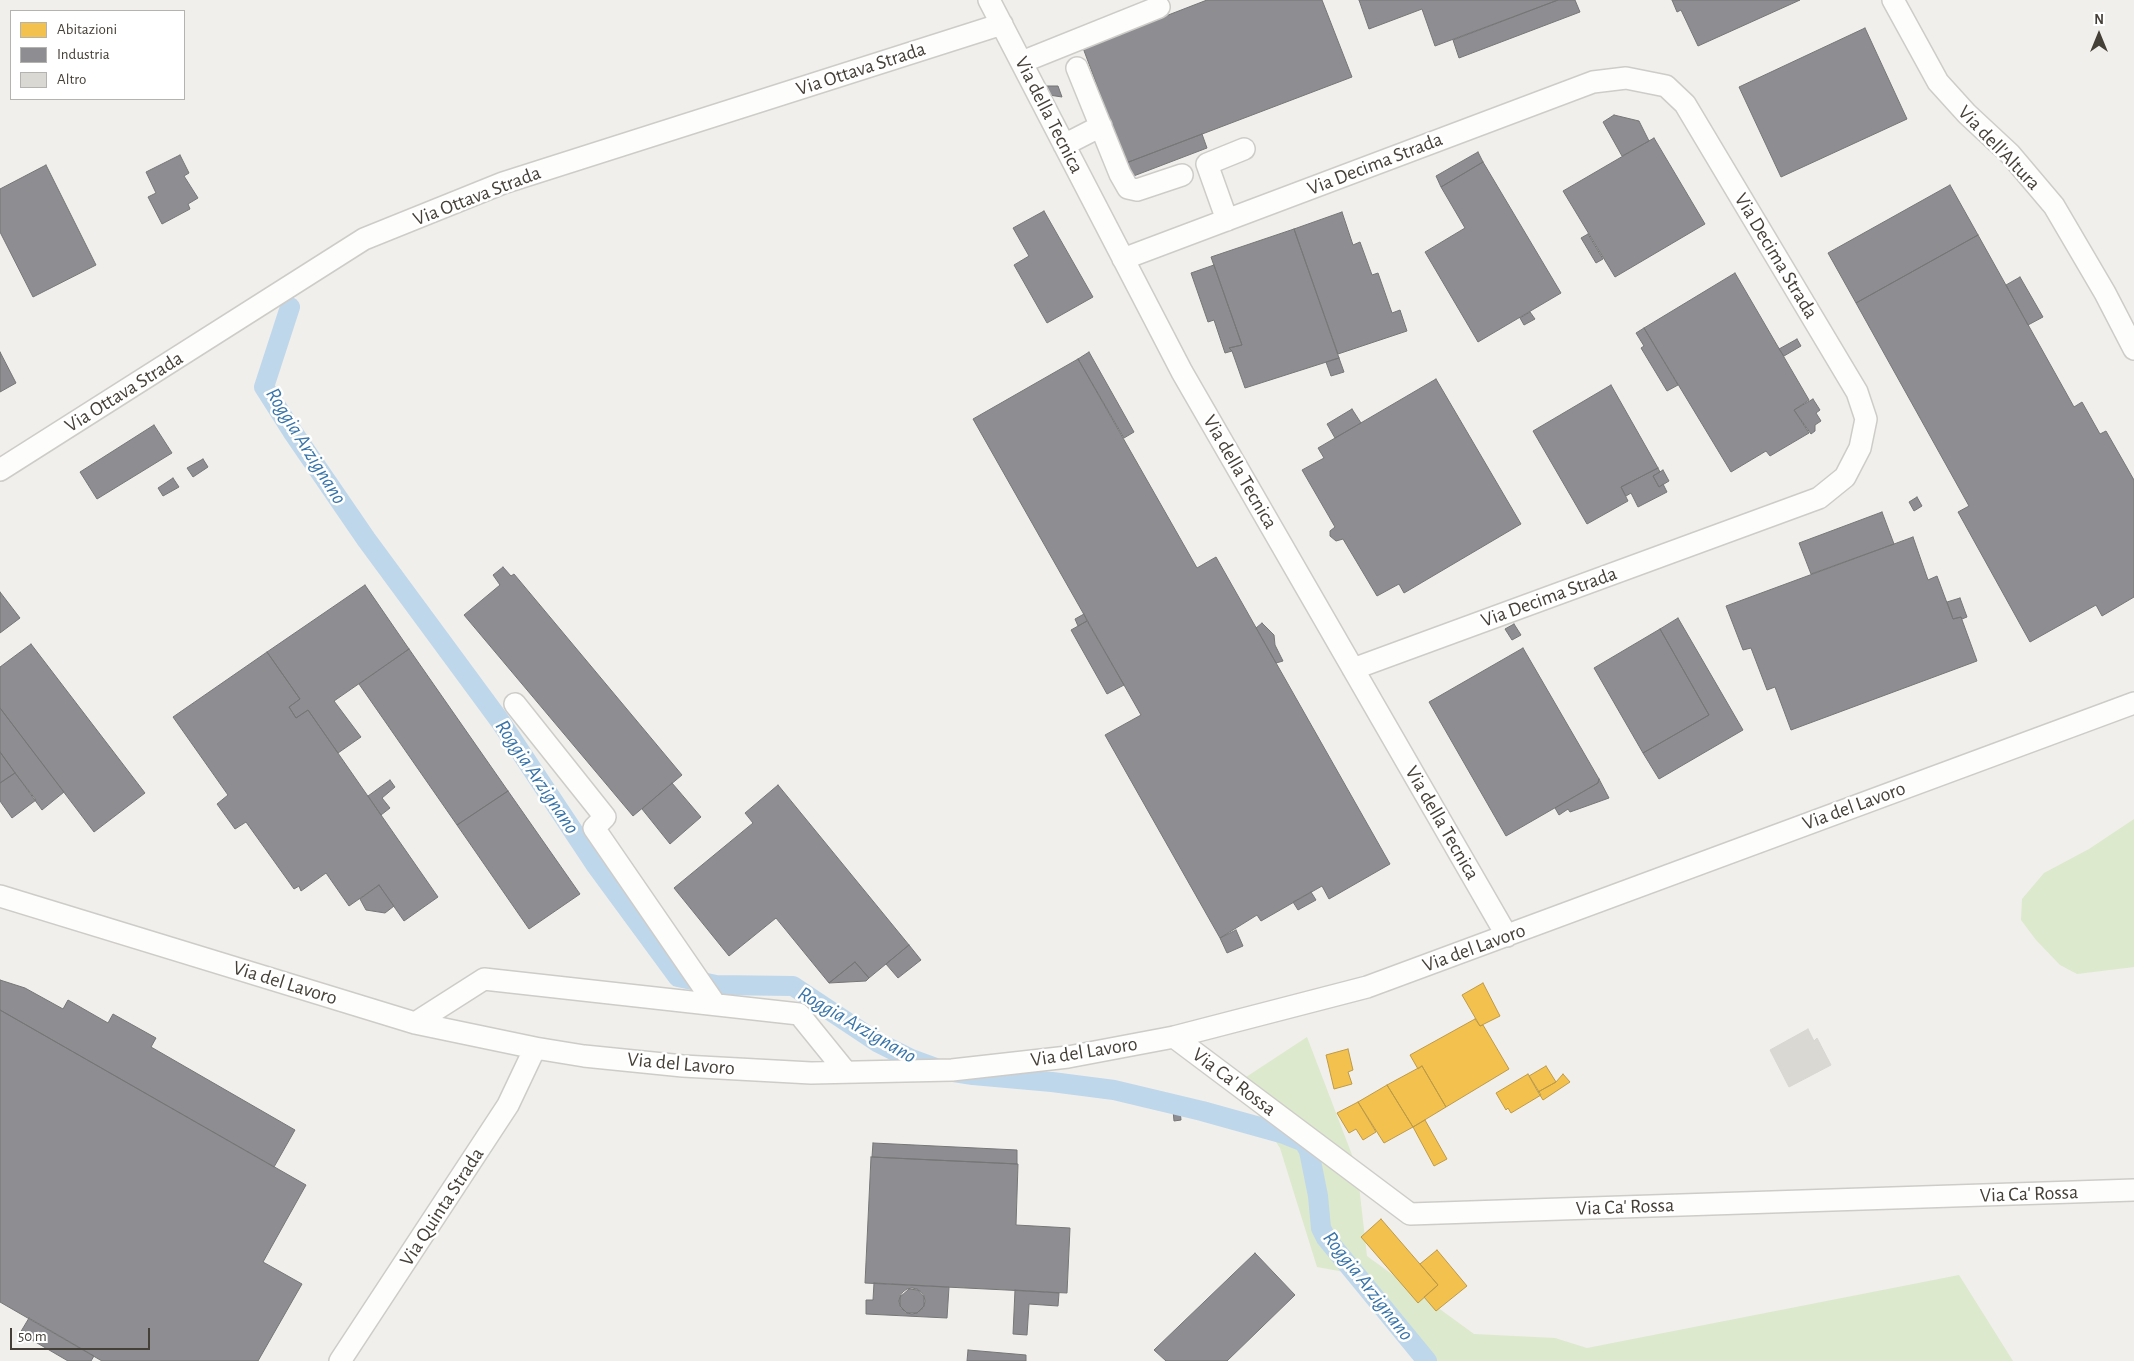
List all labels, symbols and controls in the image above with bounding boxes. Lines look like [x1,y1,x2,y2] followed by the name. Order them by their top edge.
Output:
[10,10,185,100] legend
[2074,10,2124,60] north arrow
[2094,13,2104,27] text: N
[57,22,117,37] text: Abitazioni
[793,37,929,101] street label: Via Ottava Strada
[57,47,110,62] text: Industria
[1009,53,1089,177] street label: Via della Tecnica
[57,72,86,87] text: Altro
[1953,101,2045,195] street label: Via dell'Altura
[1304,127,1446,201] street label: Via Decima Strada
[410,161,544,231] street label: Via Ottava Strada
[1729,189,1823,323] street label: Via Decima Strada
[61,346,187,438] street label: Via Ottava Strada
[260,383,352,509] water label: Roggia Arzignano
[1198,411,1282,533] street label: Via della Tecnica
[1478,561,1620,633] street label: Via Decima Strada
[489,715,585,839] water label: Roggia Arzignano
[1400,762,1484,884] street label: Via della Tecnica
[1799,776,1909,836] street label: Via del Lavoro
[1419,918,1529,978] street label: Via del Lavoro
[230,956,340,1010] street label: Via del Lavoro
[793,981,921,1069] water label: Roggia Arzignano
[1029,1032,1139,1072] street label: Via del Lavoro
[1187,1043,1281,1121] street label: Via Ca' Rossa
[626,1047,736,1081] street label: Via del Lavoro
[395,1143,489,1271] street label: Via Quinta Strada
[1979,1180,2079,1208] street label: Via Ca' Rossa
[1575,1193,1675,1221] street label: Via Ca' Rossa
[1317,1226,1419,1346] water label: Roggia Arzignano
[12,1318,152,1350] scale bar
[18,1329,47,1344] text: 50 m

